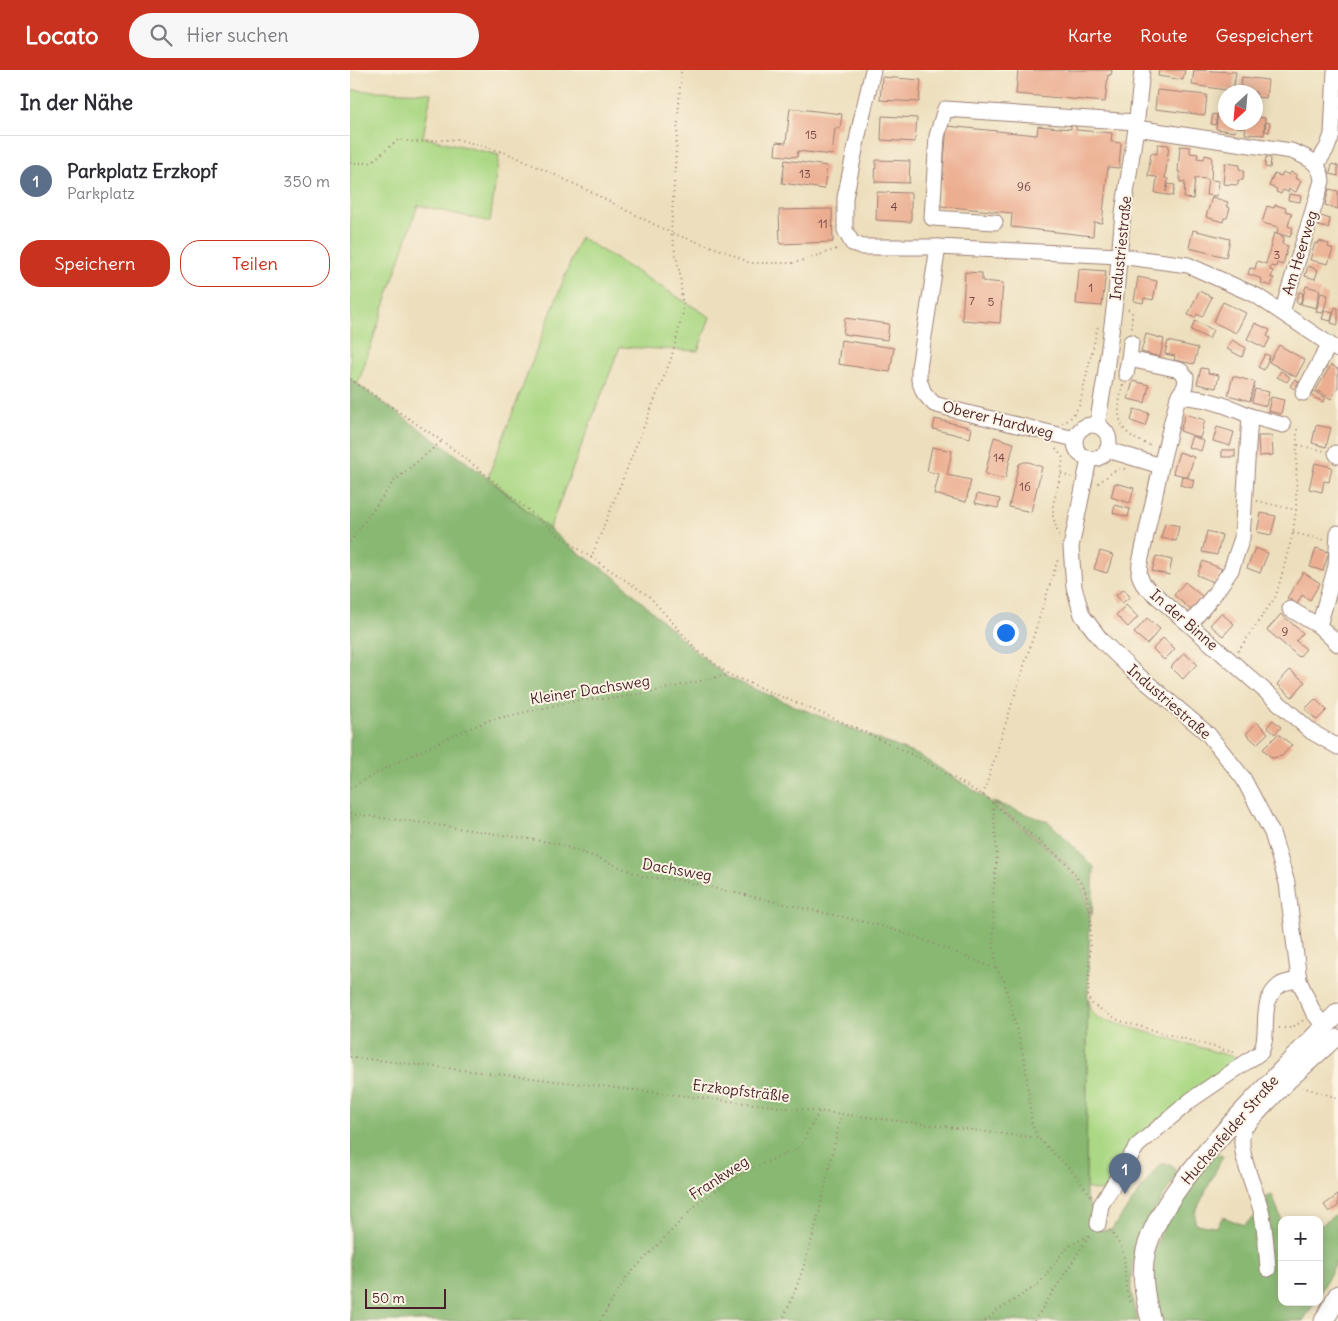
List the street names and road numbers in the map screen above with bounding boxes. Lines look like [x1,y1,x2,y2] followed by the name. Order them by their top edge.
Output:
[1106,195,1135,301] street label: Industriestraße
[1278,208,1321,297] street label: Am Heerweg
[941,397,1056,442] street label: Oberer Hardweg
[1146,585,1222,654] street label: In der Binne
[1124,660,1215,743] street label: Industriestraße
[529,671,651,708] street label: Kleiner Dachsweg
[641,854,713,885] street label: Dachsweg
[1177,1071,1282,1188] street label: Huchenfelder Straße
[692,1075,791,1106] street label: Erzkopfsträßle
[685,1151,752,1204] street label: Frankweg

